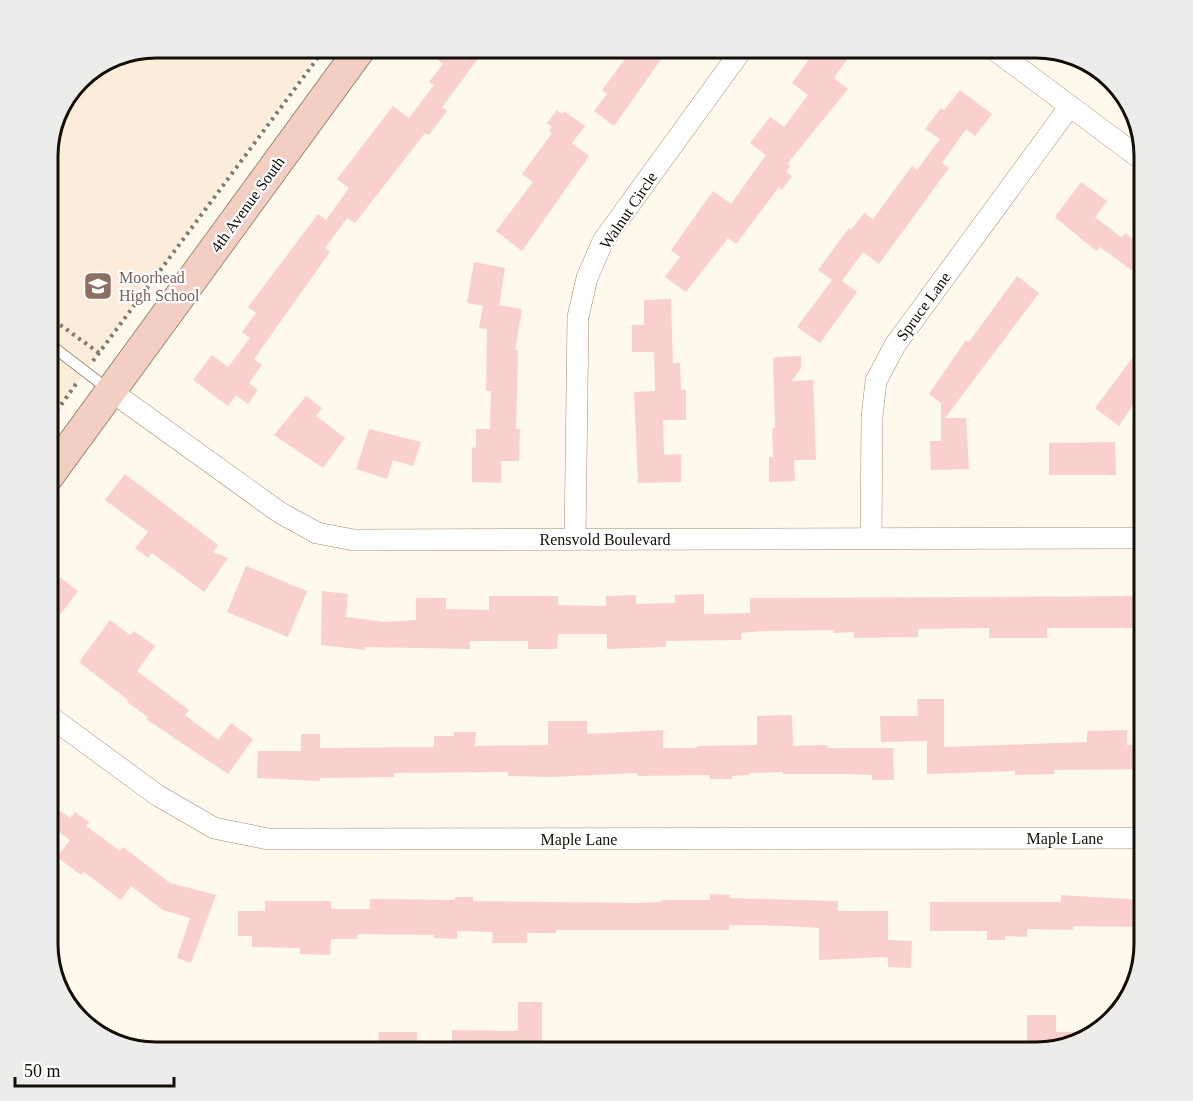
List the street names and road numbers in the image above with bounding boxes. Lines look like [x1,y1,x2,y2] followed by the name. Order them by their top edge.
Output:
[207,153,288,255] street label: 4th Avenue South
[597,169,660,252] street label: Walnut Circle
[893,269,955,344] street label: Spruce Lane
[539,531,671,548] street label: Rensvold Boulevard
[1027,830,1103,848] street label: Maple Lane
[541,831,617,849] street label: Maple Lane

